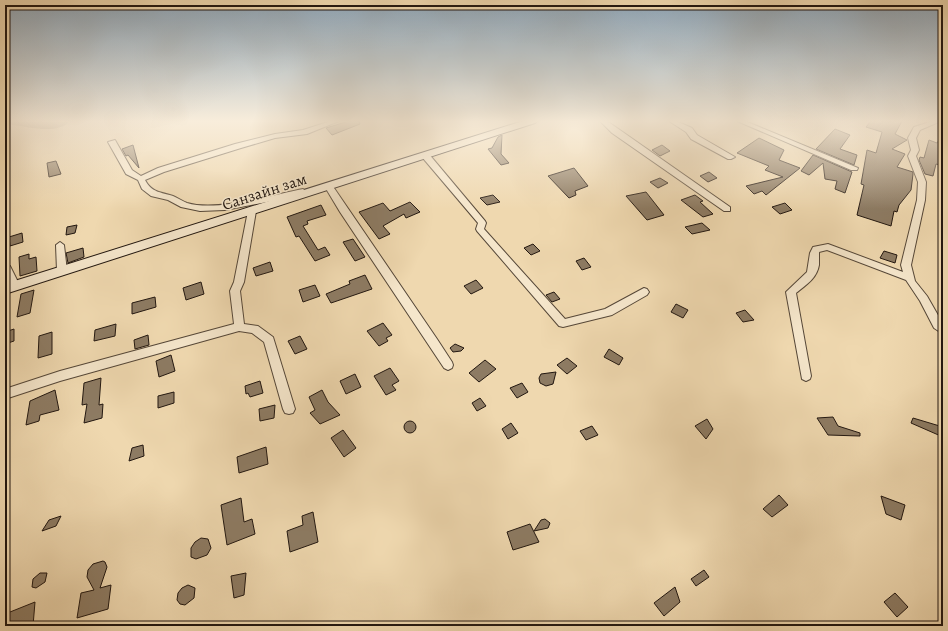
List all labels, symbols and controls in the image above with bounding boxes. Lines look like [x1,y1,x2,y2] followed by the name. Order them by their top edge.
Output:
[219,168,310,216] street label: Санзайн зам

